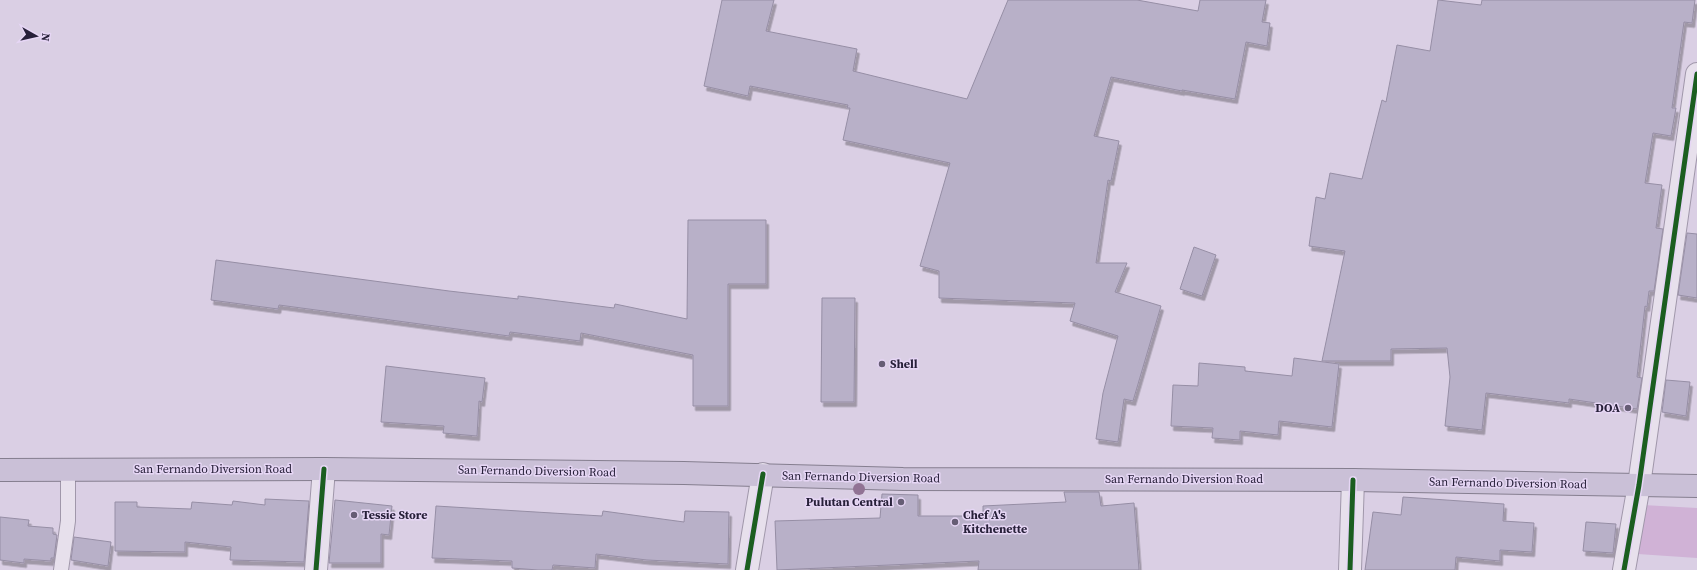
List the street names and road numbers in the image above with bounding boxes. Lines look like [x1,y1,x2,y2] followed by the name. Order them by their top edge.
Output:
[134,461,292,477] street label: San Fernando Diversion Road
[458,462,616,480] street label: San Fernando Diversion Road
[782,468,940,486] street label: San Fernando Diversion Road
[1105,471,1263,487] street label: San Fernando Diversion Road
[1429,474,1587,492] street label: San Fernando Diversion Road

